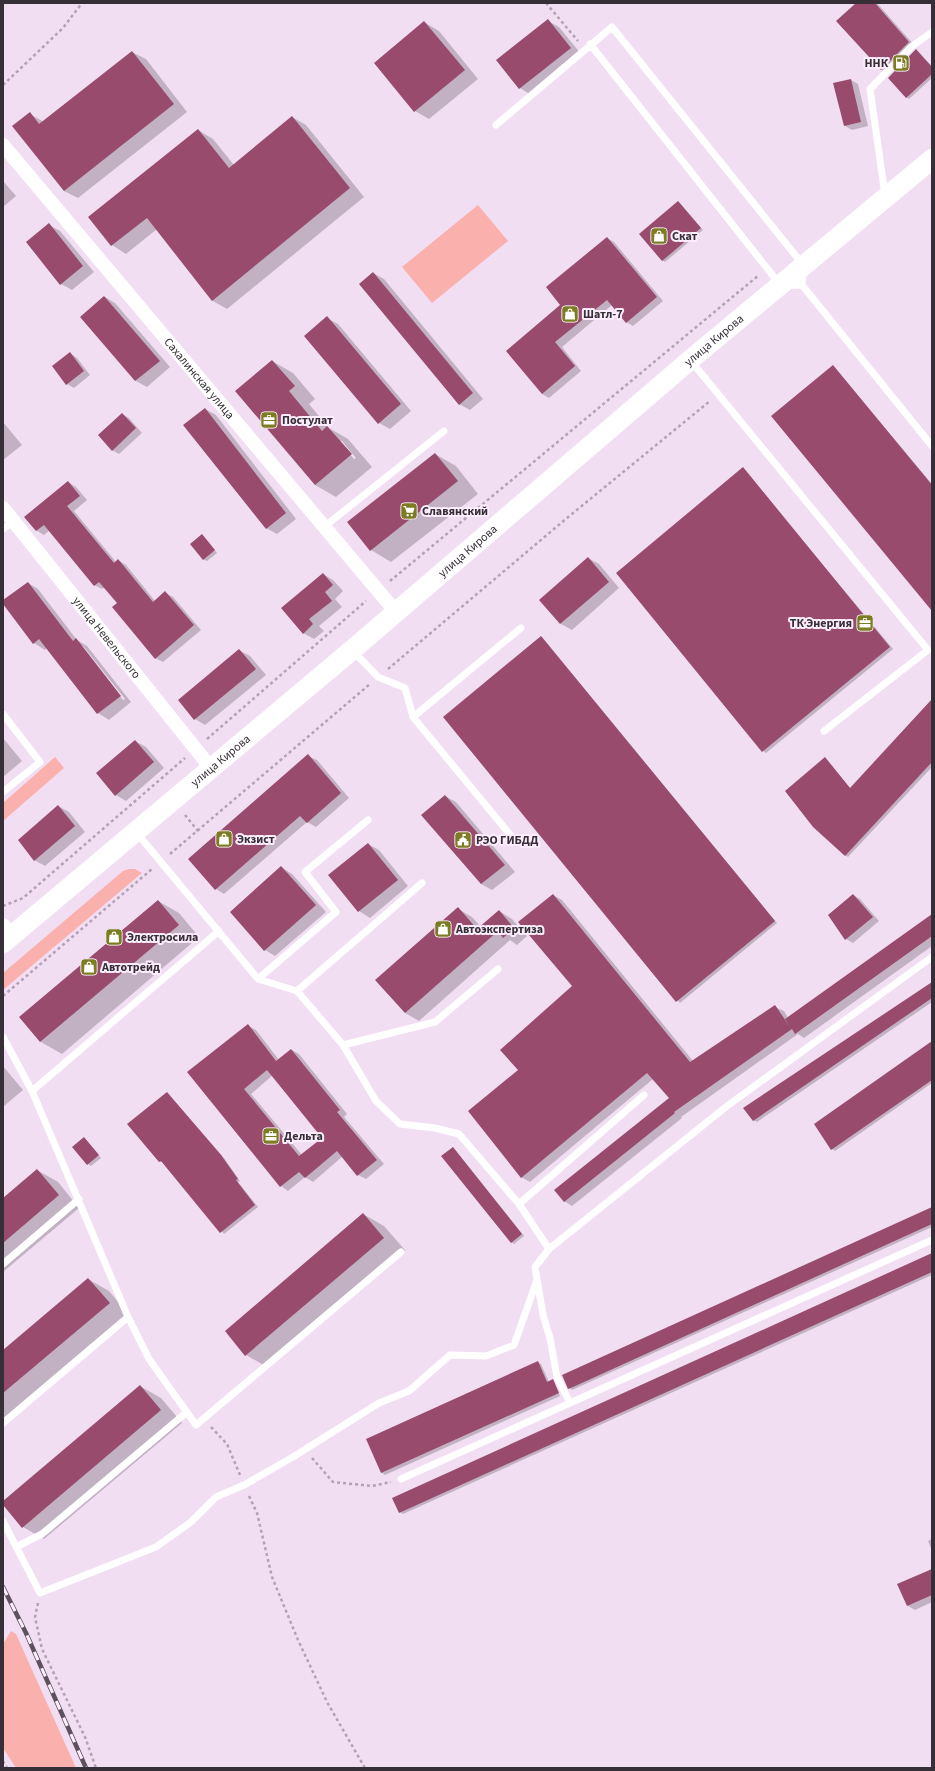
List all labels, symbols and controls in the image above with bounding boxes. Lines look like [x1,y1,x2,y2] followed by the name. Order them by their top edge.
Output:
[891,53,911,73] fuel station icon: ННК
[864,55,889,72] place label: ННК
[649,226,669,246] shop icon: Скат
[672,228,698,245] place label: Скат
[560,304,580,324] shop icon: Шатл-7
[583,306,623,323] place label: Шатл-7
[680,310,747,370] street label: улица Кирова
[160,334,239,423] street label: Сахалинская улица
[259,410,279,430] office icon: Постулат
[282,412,333,429] place label: Постулат
[399,501,419,521] supermarket icon: Славянский
[422,503,488,520] place label: Славянский
[434,521,501,581] street label: улица Кирова
[69,593,145,682] street label: улица Невельского
[855,613,875,633] office icon: ТК Энергия
[790,615,852,632] place label: ТК Энергия
[187,730,254,790] street label: улица Кирова
[214,829,234,849] shop icon: Экзист
[453,830,473,850] public building icon: РЭО ГИБДД
[237,831,275,848] place label: Экзист
[476,832,538,849] place label: РЭО ГИБДД
[433,919,453,939] shop icon: Автоэкспертиза
[455,921,543,938] place label: Автоэкспертиза
[104,927,124,947] shop icon: Электросила
[127,929,198,946] place label: Электросила
[79,957,99,977] shop icon: Автотрейд
[101,959,160,976] place label: Автотрейд
[261,1126,281,1146] office icon: Дельта
[284,1128,323,1145] place label: Дельта

